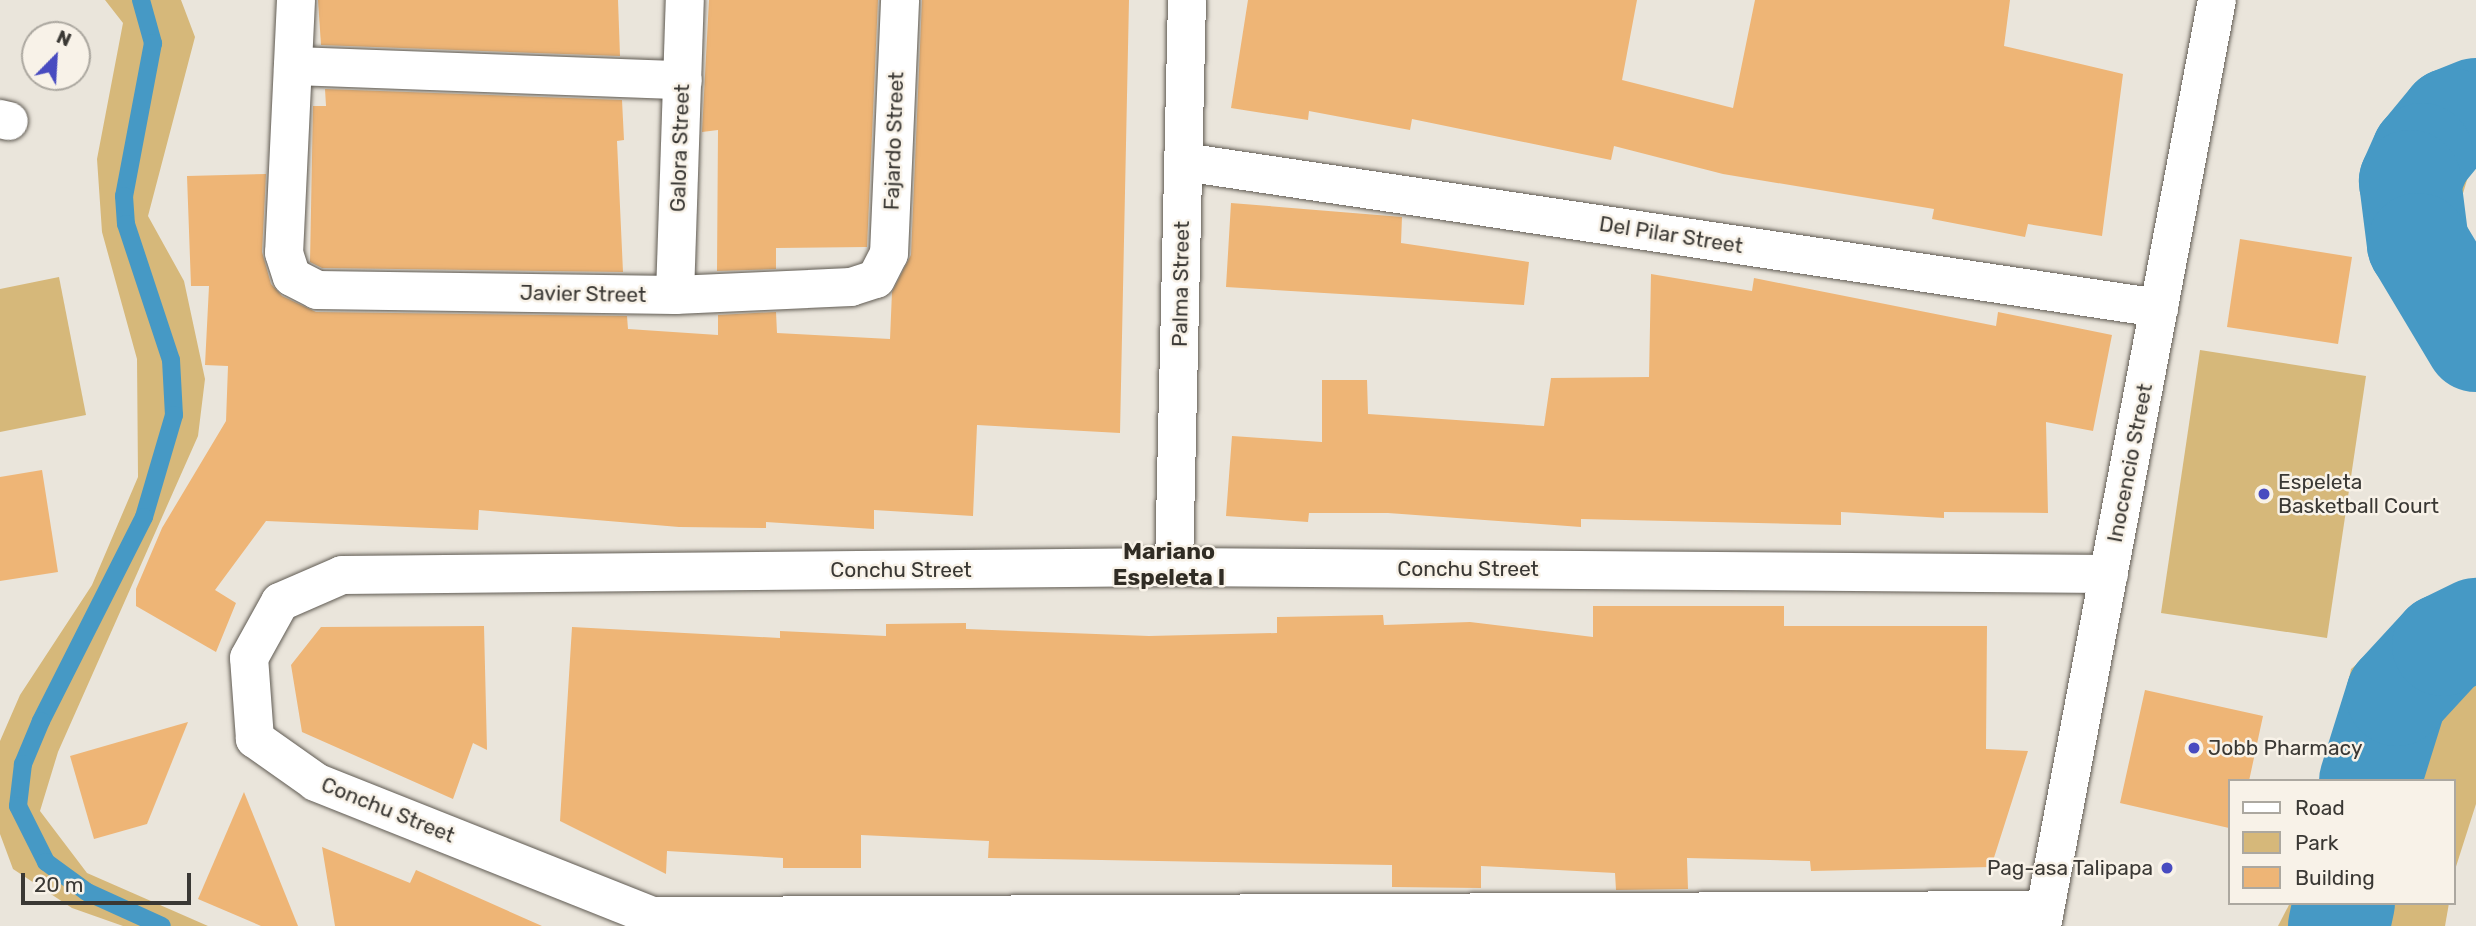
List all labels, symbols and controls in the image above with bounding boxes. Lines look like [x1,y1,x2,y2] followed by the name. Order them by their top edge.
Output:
[21,21,91,91] north arrow
[53,25,75,51] text: N
[879,71,909,211] street label: Fajardo Street
[665,83,695,213] street label: Galora Street
[1597,211,1745,259] street label: Del Pilar Street
[1167,221,1195,347] street label: Palma Street
[519,280,647,308] street label: Javier Street
[2102,381,2158,545] street label: Inocencio Street
[2278,469,2439,519] place label: Espeleta Basketball Court
[2256,486,2272,502] marker: Espeleta Basketball Court
[1113,537,1225,591] district label: Mariano Espeleta I
[1397,556,1539,582] street label: Conchu Street
[830,557,972,583] street label: Conchu Street
[2208,735,2362,761] place label: Jobb Pharmacy
[2186,740,2202,756] marker: Jobb Pharmacy
[318,772,458,848] street label: Conchu Street
[2228,779,2455,905] legend
[2295,795,2345,820] text: Road
[2295,830,2339,855] text: Park
[1986,855,2153,881] place label: Pag-asa Talipapa
[24,860,194,904] scale bar
[2159,860,2175,876] marker: Pag-asa Talipapa
[2295,865,2375,890] text: Building
[34,872,83,897] text: 20 m

